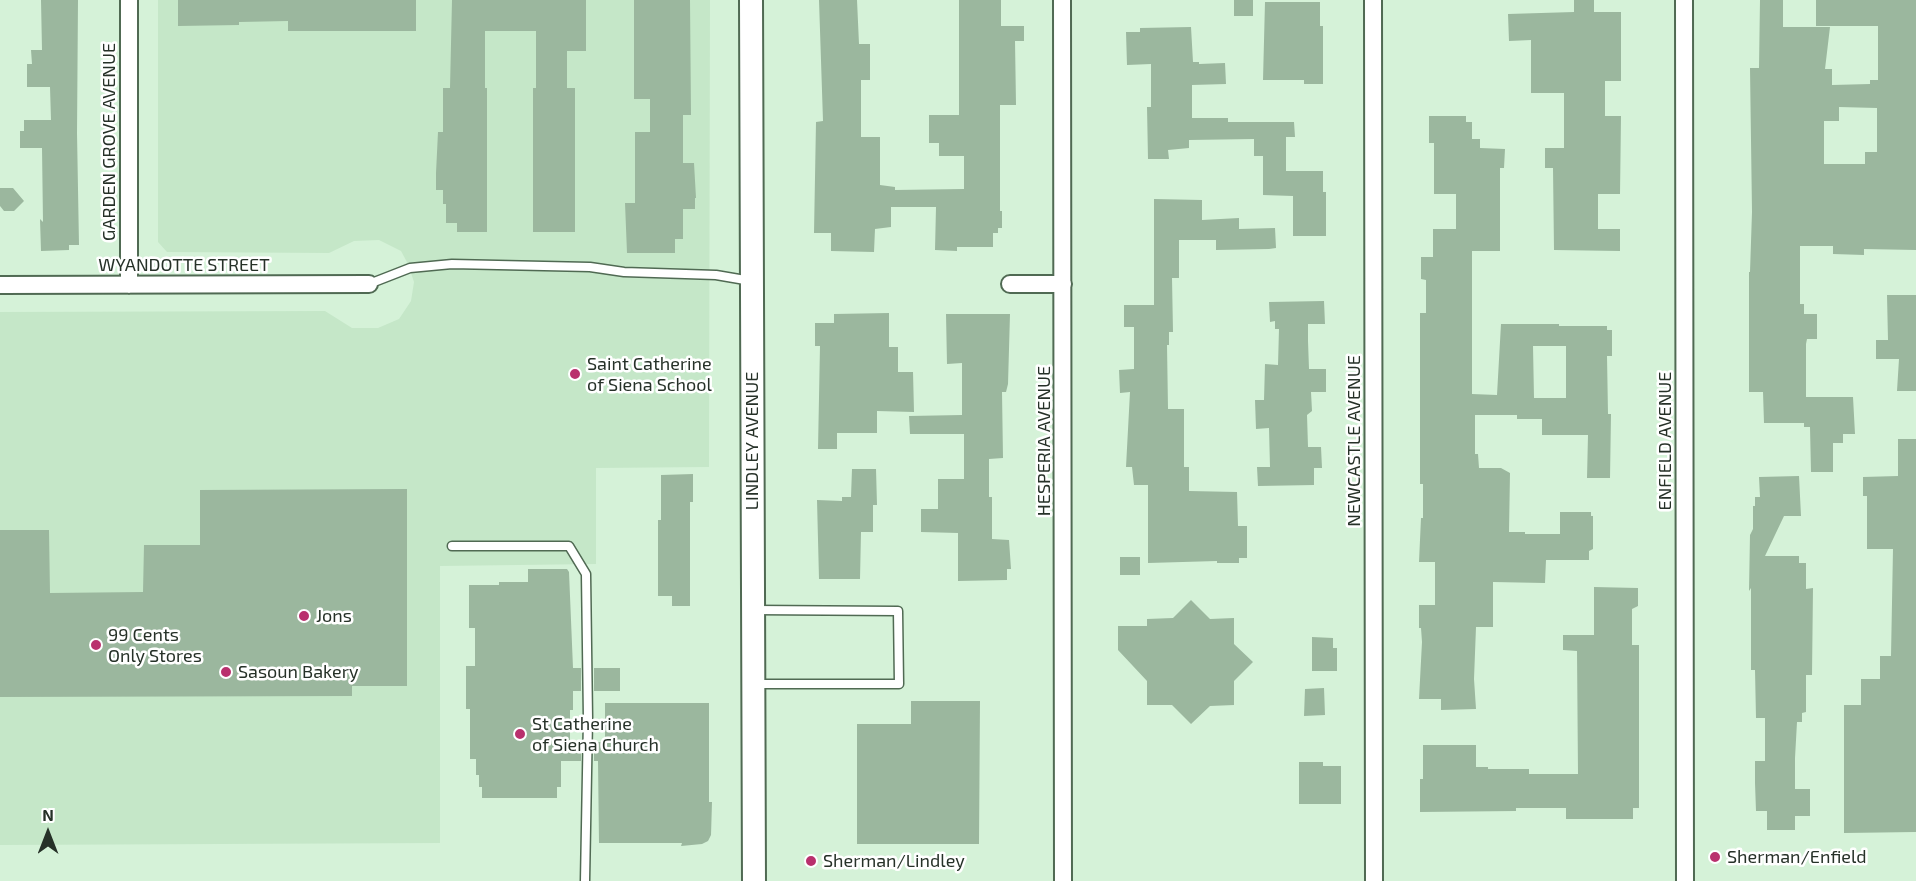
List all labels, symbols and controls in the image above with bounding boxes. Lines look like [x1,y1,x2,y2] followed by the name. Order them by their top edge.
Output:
[98,43,120,241] street label: GARDEN GROVE AVENUE
[98,254,270,276] street label: WYANDOTTE STREET
[587,353,712,395] place label: Saint Catherine of Siena School
[1343,355,1365,527] street label: NEWCASTLE AVENUE
[1033,366,1055,516] street label: HESPERIA AVENUE
[568,367,582,381] marker: Saint Catherine of Siena School
[741,372,763,510] street label: LINDLEY AVENUE
[1654,372,1676,510] street label: ENFIELD AVENUE
[316,605,352,627] place label: Jons
[297,609,311,623] marker: Jons
[108,624,202,666] place label: 99 Cents Only Stores
[89,638,103,652] marker: 99 Cents Only Stores
[238,661,358,683] place label: Sasoun Bakery
[219,665,233,679] marker: Sasoun Bakery
[532,713,659,756] place label: St Catherine of Siena Church
[513,727,527,741] marker: St Catherine of Siena Church
[18,803,78,863] north arrow
[42,805,54,824] text: N
[1727,846,1867,868] place label: Sherman/Enfield
[823,850,965,872] place label: Sherman/Lindley
[1708,850,1722,864] marker: Sherman/Enfield
[804,854,818,868] marker: Sherman/Lindley

